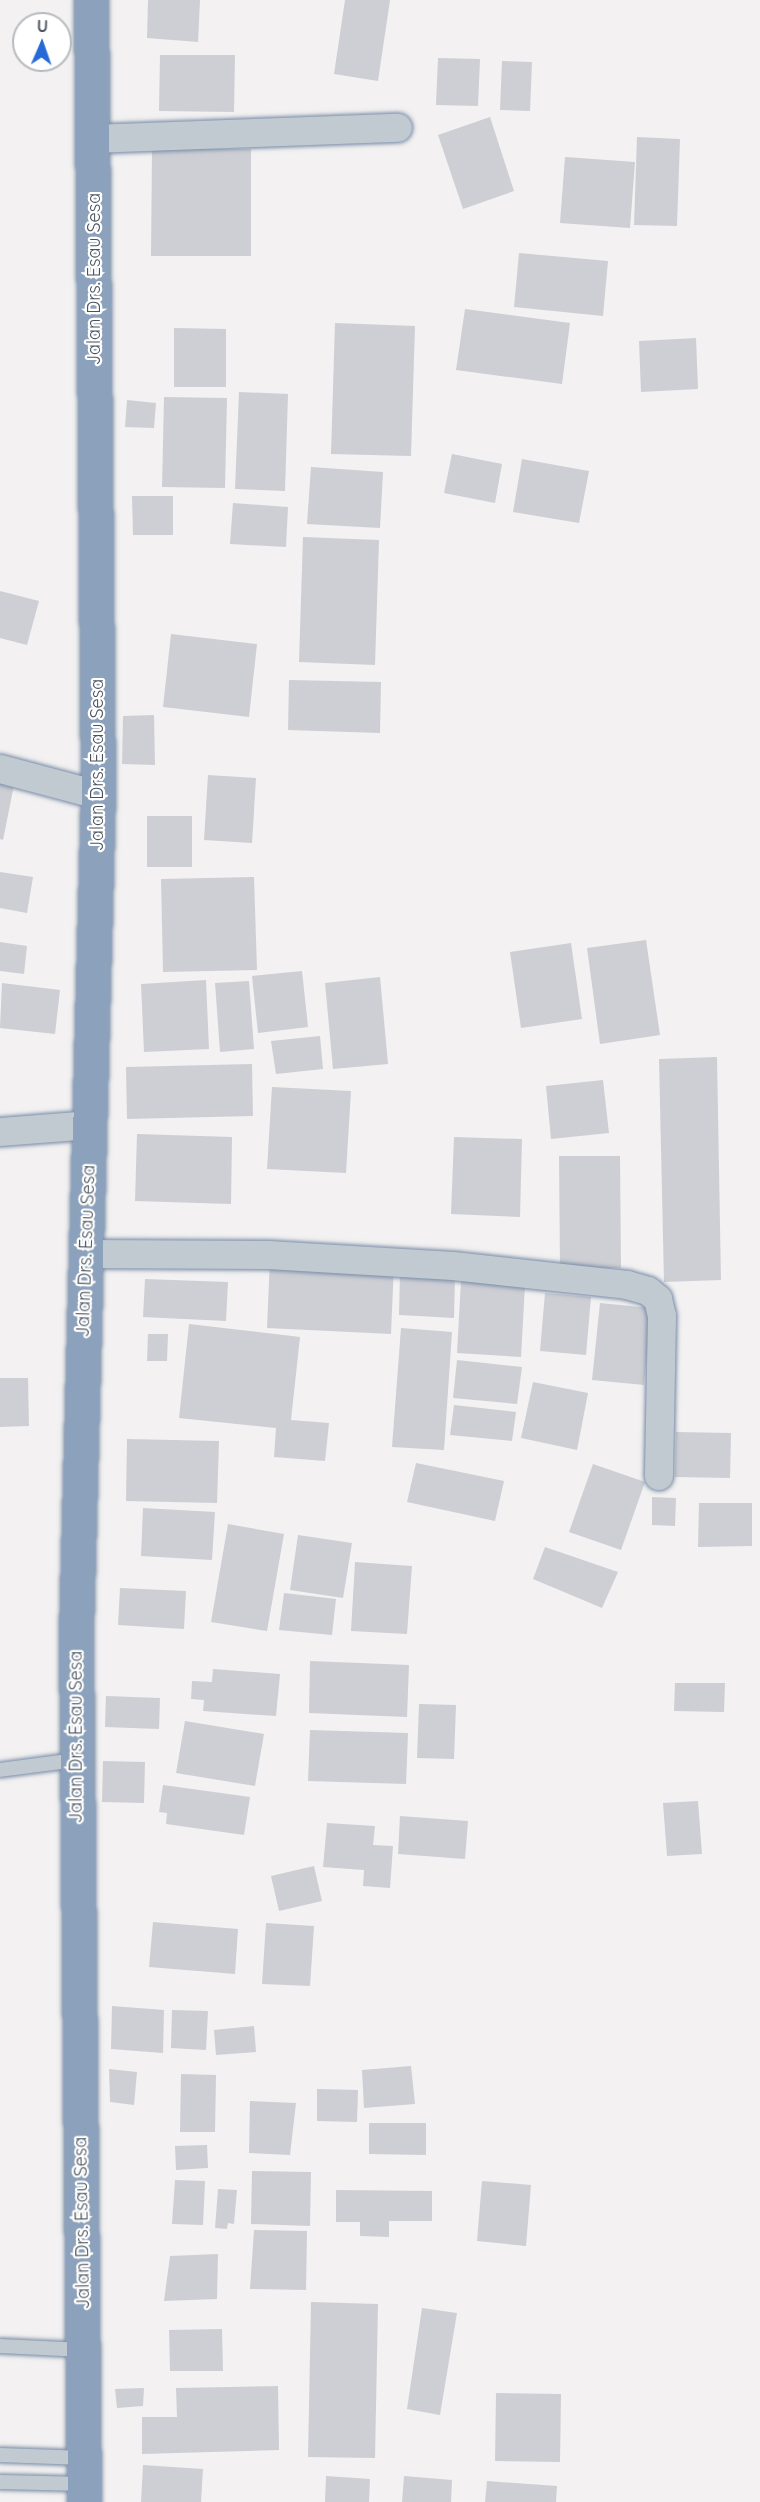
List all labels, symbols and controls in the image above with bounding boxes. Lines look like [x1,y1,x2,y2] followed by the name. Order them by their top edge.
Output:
[12,12,72,72] north arrow
[37,16,49,36] text: U
[83,193,105,365] street label: Jalan Drs. Esau Sesa
[86,679,108,851] street label: Jalan Drs. Esau Sesa
[72,1164,100,1338] street label: Jalan Drs. Esau Sesa
[65,1651,87,1823] street label: Jalan Drs. Esau Sesa
[70,2137,94,2309] street label: Jalan Drs. Esau Sesa

